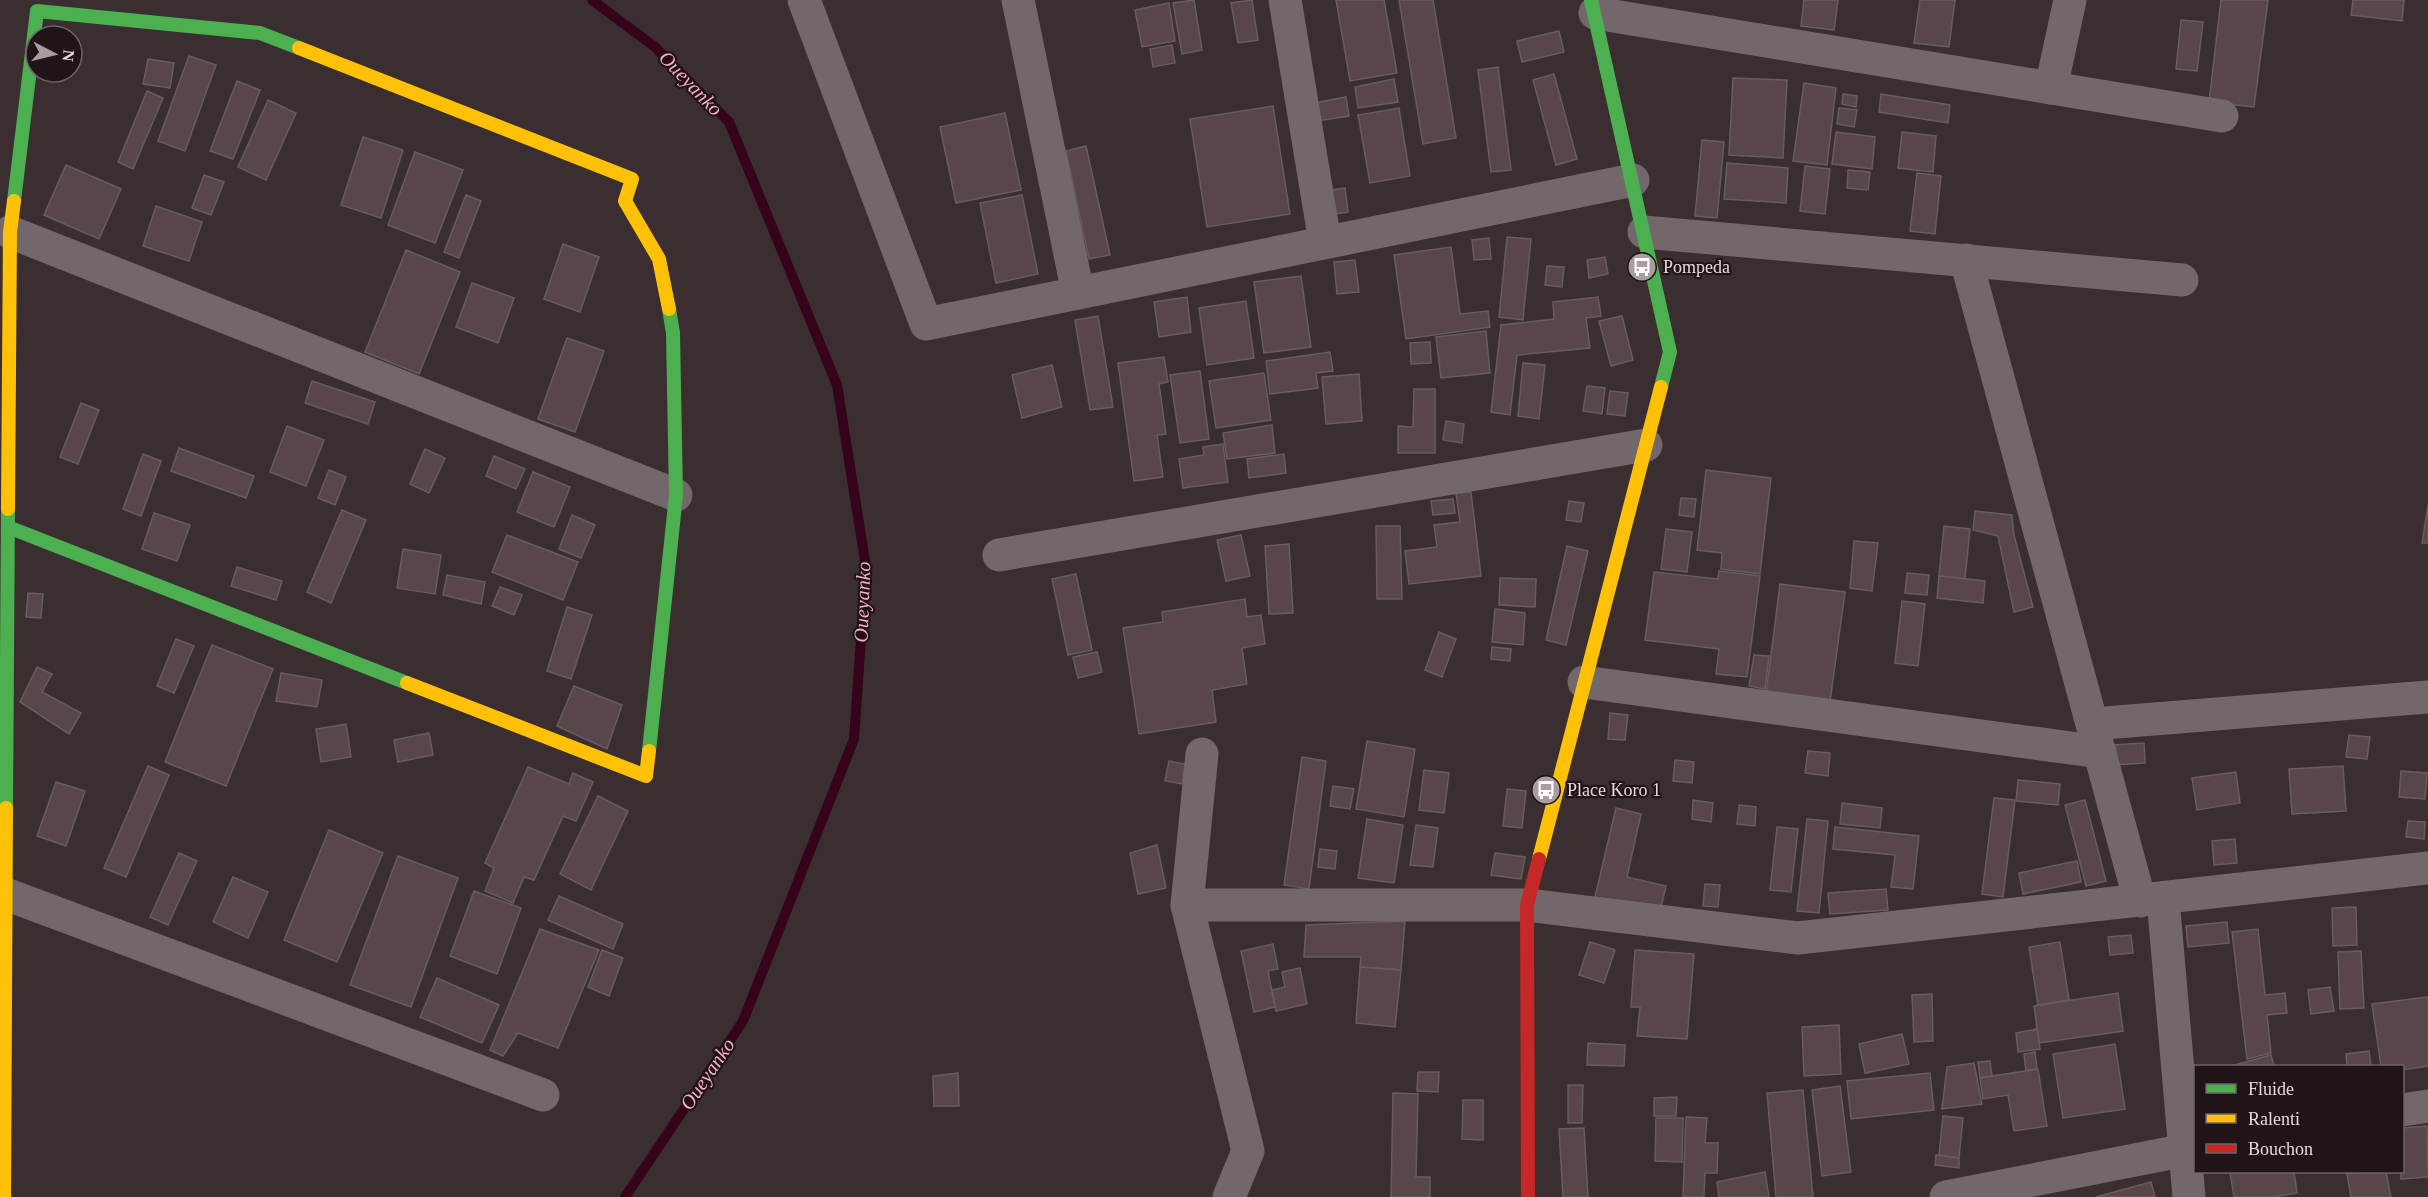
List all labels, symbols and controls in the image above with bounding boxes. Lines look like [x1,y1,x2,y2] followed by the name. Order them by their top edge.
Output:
[24,24,84,84] north arrow
[654,46,727,120] water label: Oueyanko
[59,49,78,63] text: N
[1626,251,1658,283] bus stop icon: Pompeda
[1663,257,1730,277] place label: Pompeda
[850,561,875,643] water label: Oueyanko
[1530,774,1562,806] bus stop icon: Place Koro 1
[1567,780,1661,800] place label: Place Koro 1
[675,1034,740,1114] water label: Oueyanko
[2194,1065,2404,1173] legend
[2248,1079,2294,1099] text: Fluide
[2248,1109,2300,1129] text: Ralenti
[2248,1139,2313,1159] text: Bouchon

